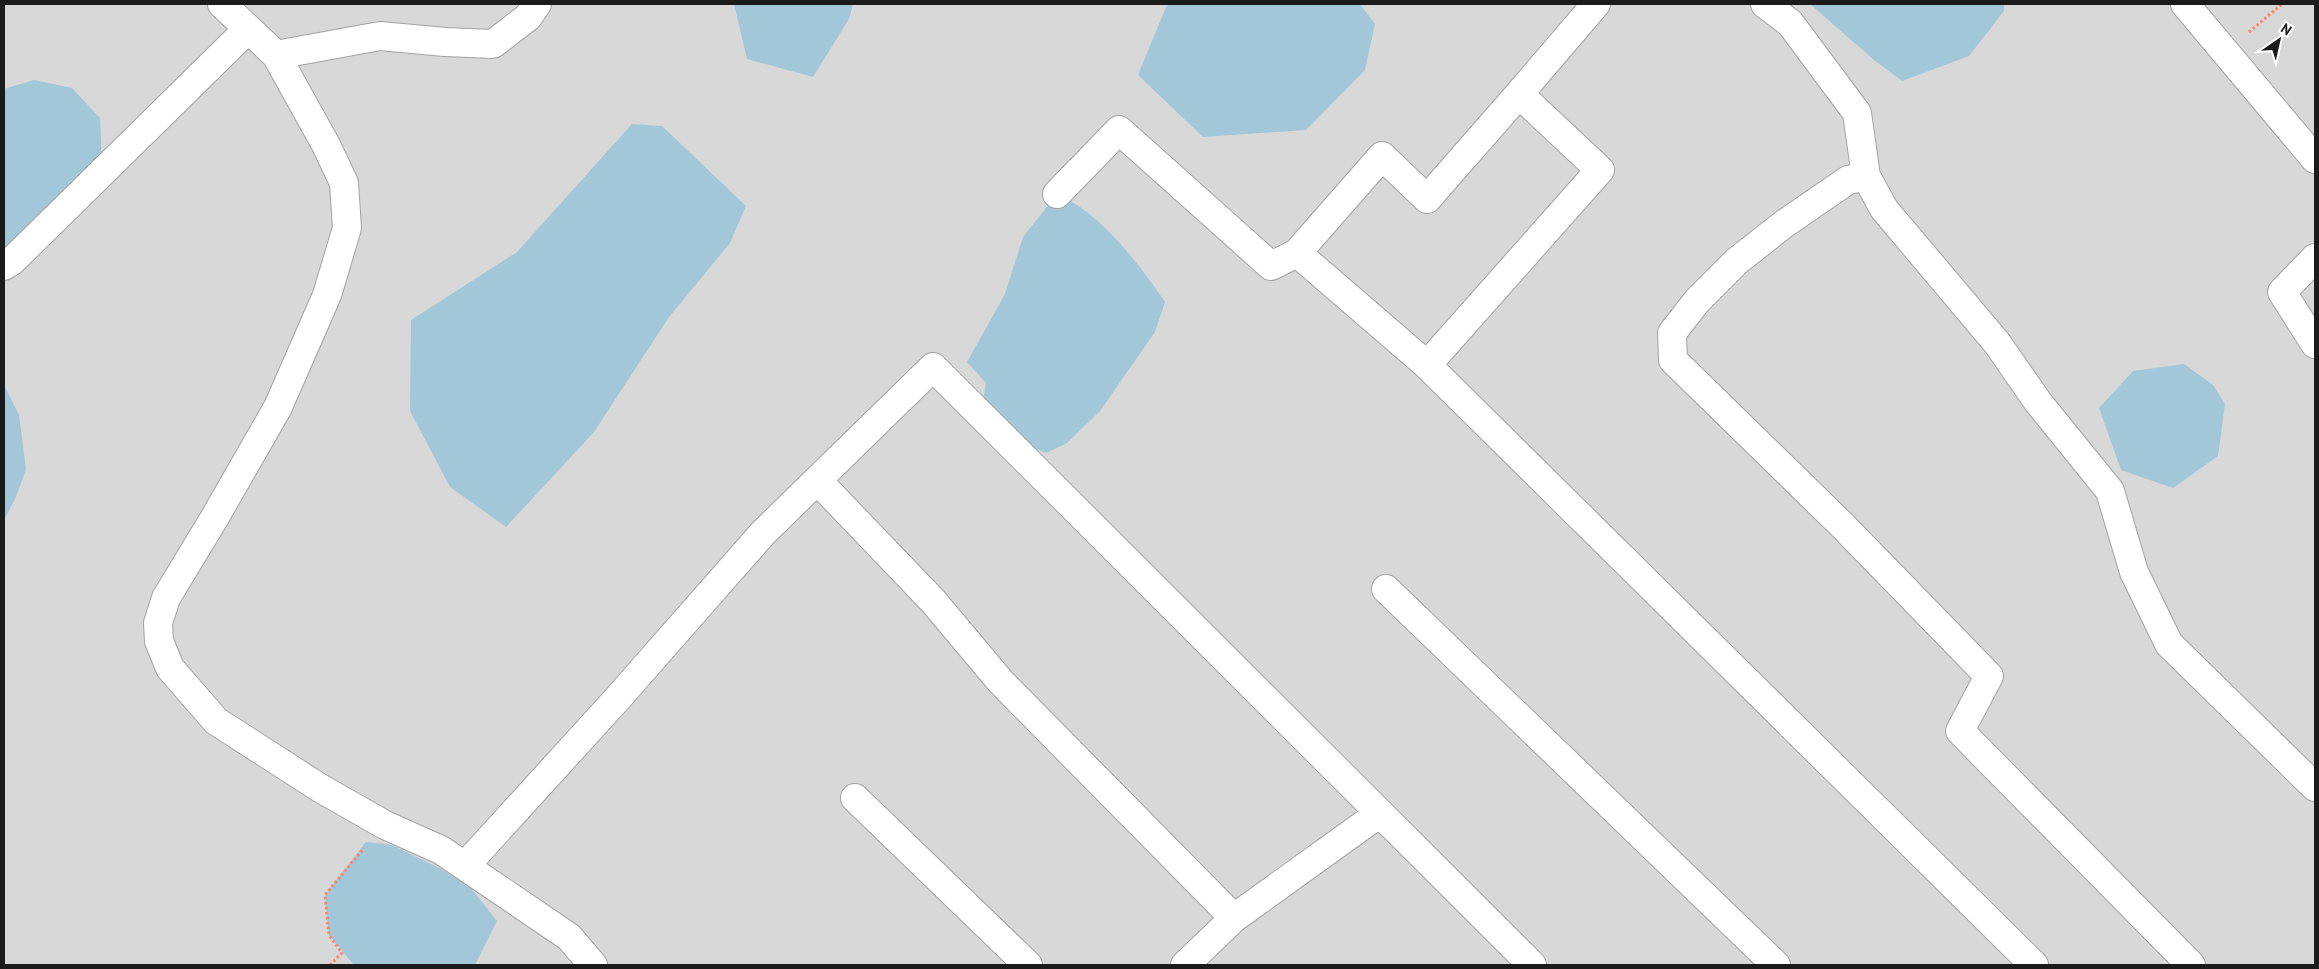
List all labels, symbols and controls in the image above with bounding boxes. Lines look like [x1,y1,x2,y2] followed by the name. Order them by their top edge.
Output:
[2254,15,2304,65] north arrow
[2277,19,2295,39] text: N

